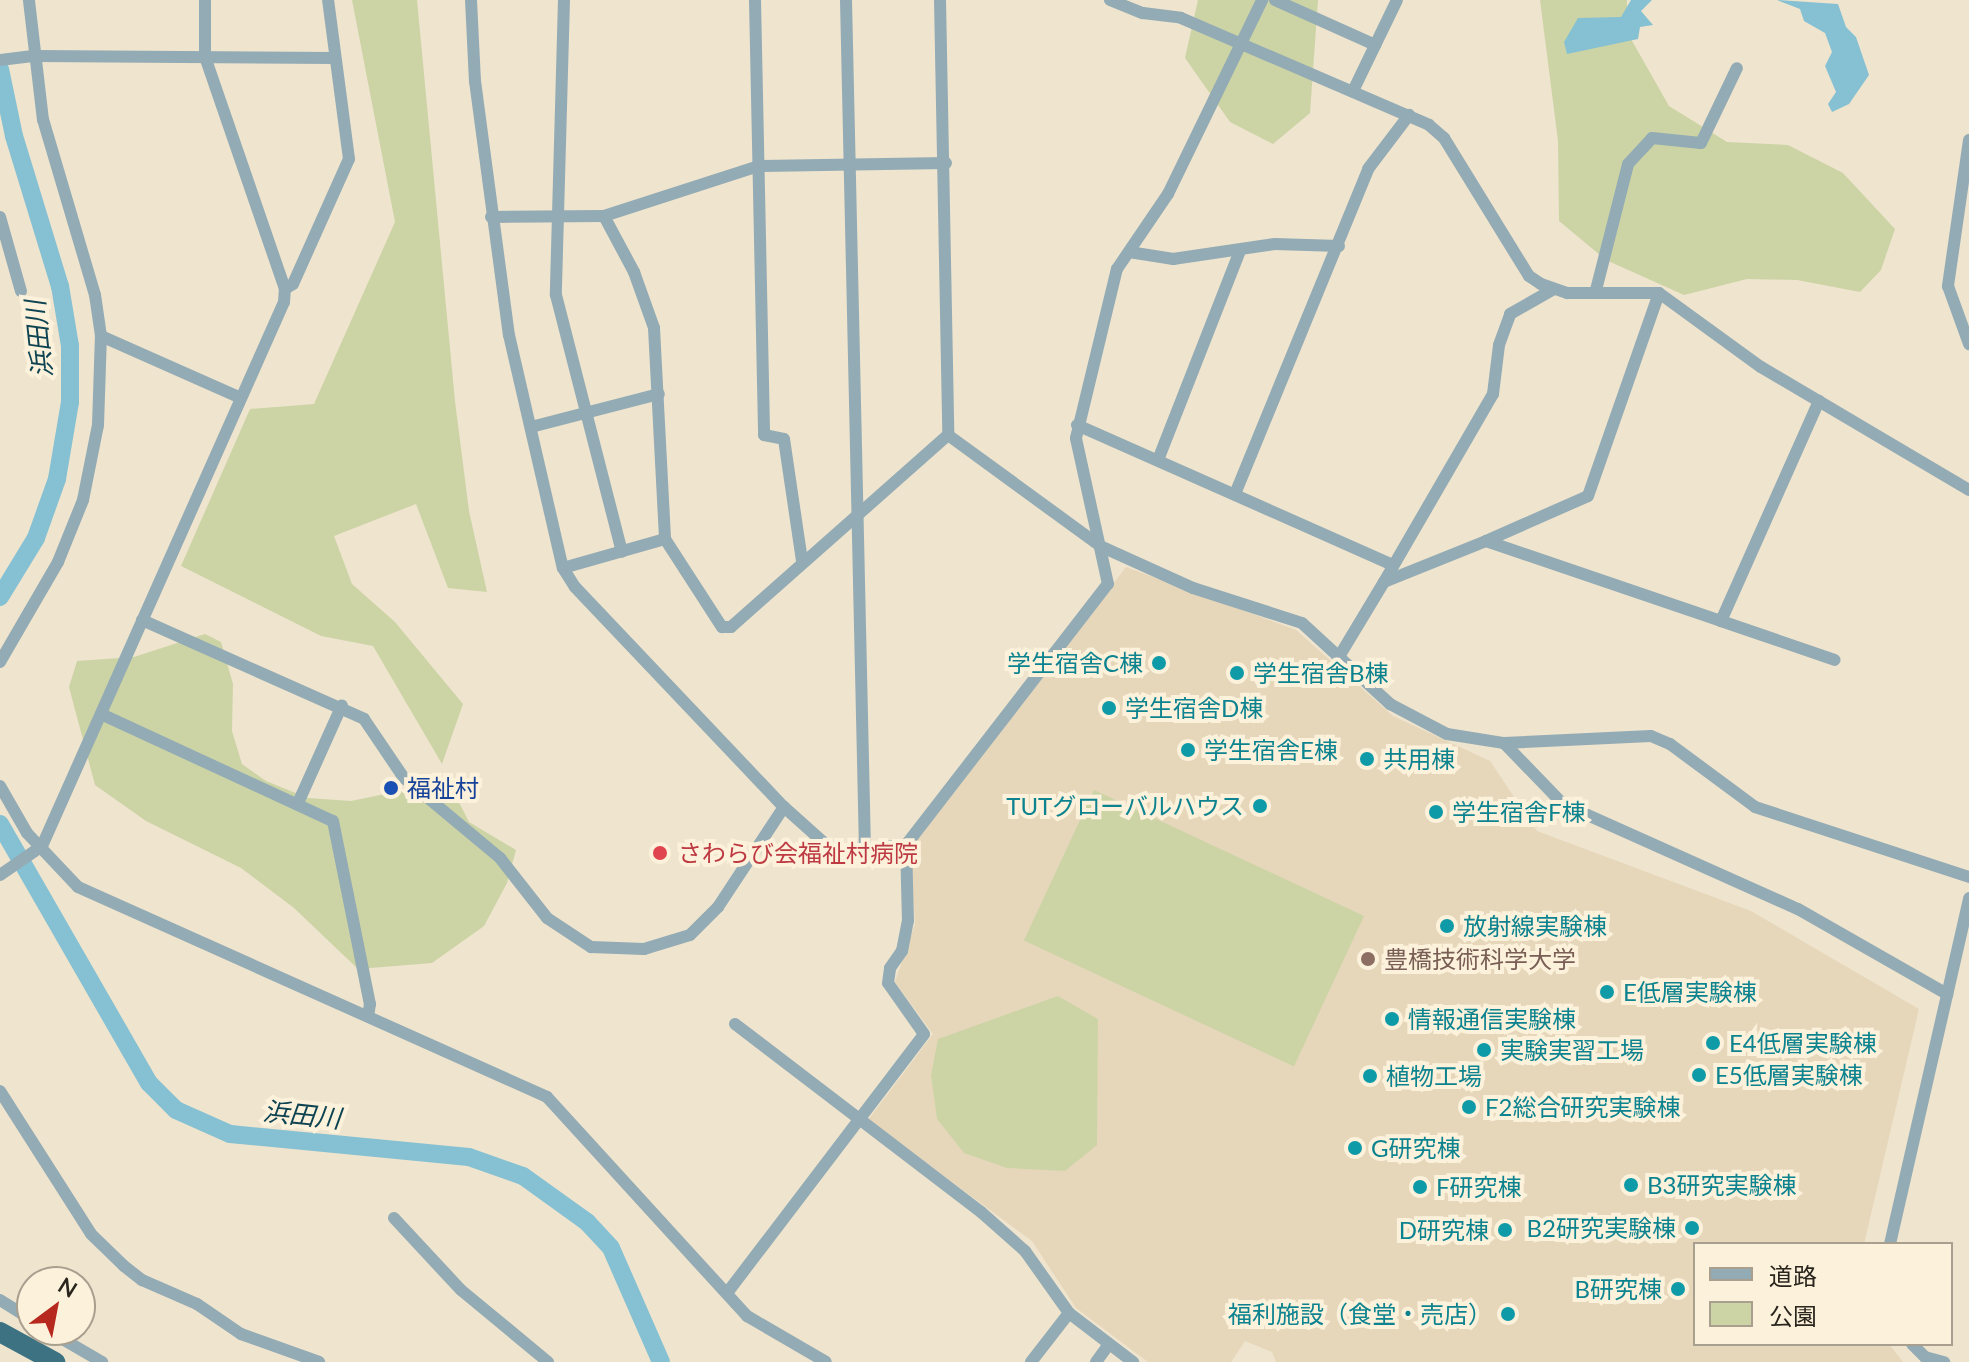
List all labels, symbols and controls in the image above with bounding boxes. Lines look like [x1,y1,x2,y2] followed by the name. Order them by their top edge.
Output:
[19,299,59,379] water label: 浜田川
[1007,649,1143,677] place label: 学生宿舎C棟
[1150,654,1168,672] marker: 学生宿舎C棟
[1253,659,1389,687] place label: 学生宿舎B棟
[1228,664,1246,682] marker: 学生宿舎B棟
[1125,694,1263,722] place label: 学生宿舎D棟
[1100,699,1118,717] marker: 学生宿舎D棟
[1204,736,1338,764] place label: 学生宿舎E棟
[1179,741,1197,759] marker: 学生宿舎E棟
[1383,745,1455,773] place label: 共用棟
[1358,750,1376,768] marker: 共用棟
[407,774,479,802] place label: 福祉村
[382,779,400,797] marker: 福祉村
[1006,792,1244,820] place label: TUTグローバルハウス
[1251,797,1269,815] marker: TUTグローバルハウス
[1452,798,1586,826] place label: 学生宿舎F棟
[1427,803,1445,821] marker: 学生宿舎F棟
[678,839,918,867] place label: さわらび会福祉村病院
[649,842,671,864] marker: さわらび会福祉村病院
[1463,912,1607,940] place label: 放射線実験棟
[1438,917,1456,935] marker: 放射線実験棟
[1384,945,1576,973] place label: 豊橋技術科学大学
[1359,950,1377,968] marker: 豊橋技術科学大学
[1623,978,1757,1006] place label: E低層実験棟
[1598,983,1616,1001] marker: E低層実験棟
[1408,1005,1576,1033] place label: 情報通信実験棟
[1383,1010,1401,1028] marker: 情報通信実験棟
[1729,1029,1877,1057] place label: E4低層実験棟
[1704,1034,1722,1052] marker: E4低層実験棟
[1500,1036,1644,1064] place label: 実験実習工場
[1475,1041,1493,1059] marker: 実験実習工場
[1715,1061,1863,1089] place label: E5低層実験棟
[1386,1062,1482,1090] place label: 植物工場
[1690,1066,1708,1084] marker: E5低層実験棟
[1361,1067,1379,1085] marker: 植物工場
[1485,1093,1680,1121] place label: F2総合研究実験棟
[262,1095,342,1135] water label: 浜田川
[1460,1098,1478,1116] marker: F2総合研究実験棟
[1371,1134,1461,1162] place label: G研究棟
[1346,1139,1364,1157] marker: G研究棟
[1647,1171,1796,1199] place label: B3研究実験棟
[1436,1173,1522,1201] place label: F研究棟
[1622,1176,1640,1194] marker: B3研究実験棟
[1411,1178,1429,1196] marker: F研究棟
[1527,1214,1676,1242] place label: B2研究実験棟
[1399,1216,1489,1244] place label: D研究棟
[1683,1219,1701,1237] marker: B2研究実験棟
[1496,1221,1514,1239] marker: D研究棟
[1693,1242,1953,1346] legend
[1769,1261,1817,1290] text: 道路
[16,1266,96,1346] north arrow
[54,1271,82,1303] text: N
[1574,1275,1662,1303] place label: B研究棟
[1669,1280,1687,1298] marker: B研究棟
[1228,1300,1492,1328] place label: 福利施設（食堂・売店）
[1769,1301,1817,1330] text: 公園
[1499,1305,1517,1323] marker: 福利施設（食堂・売店）

